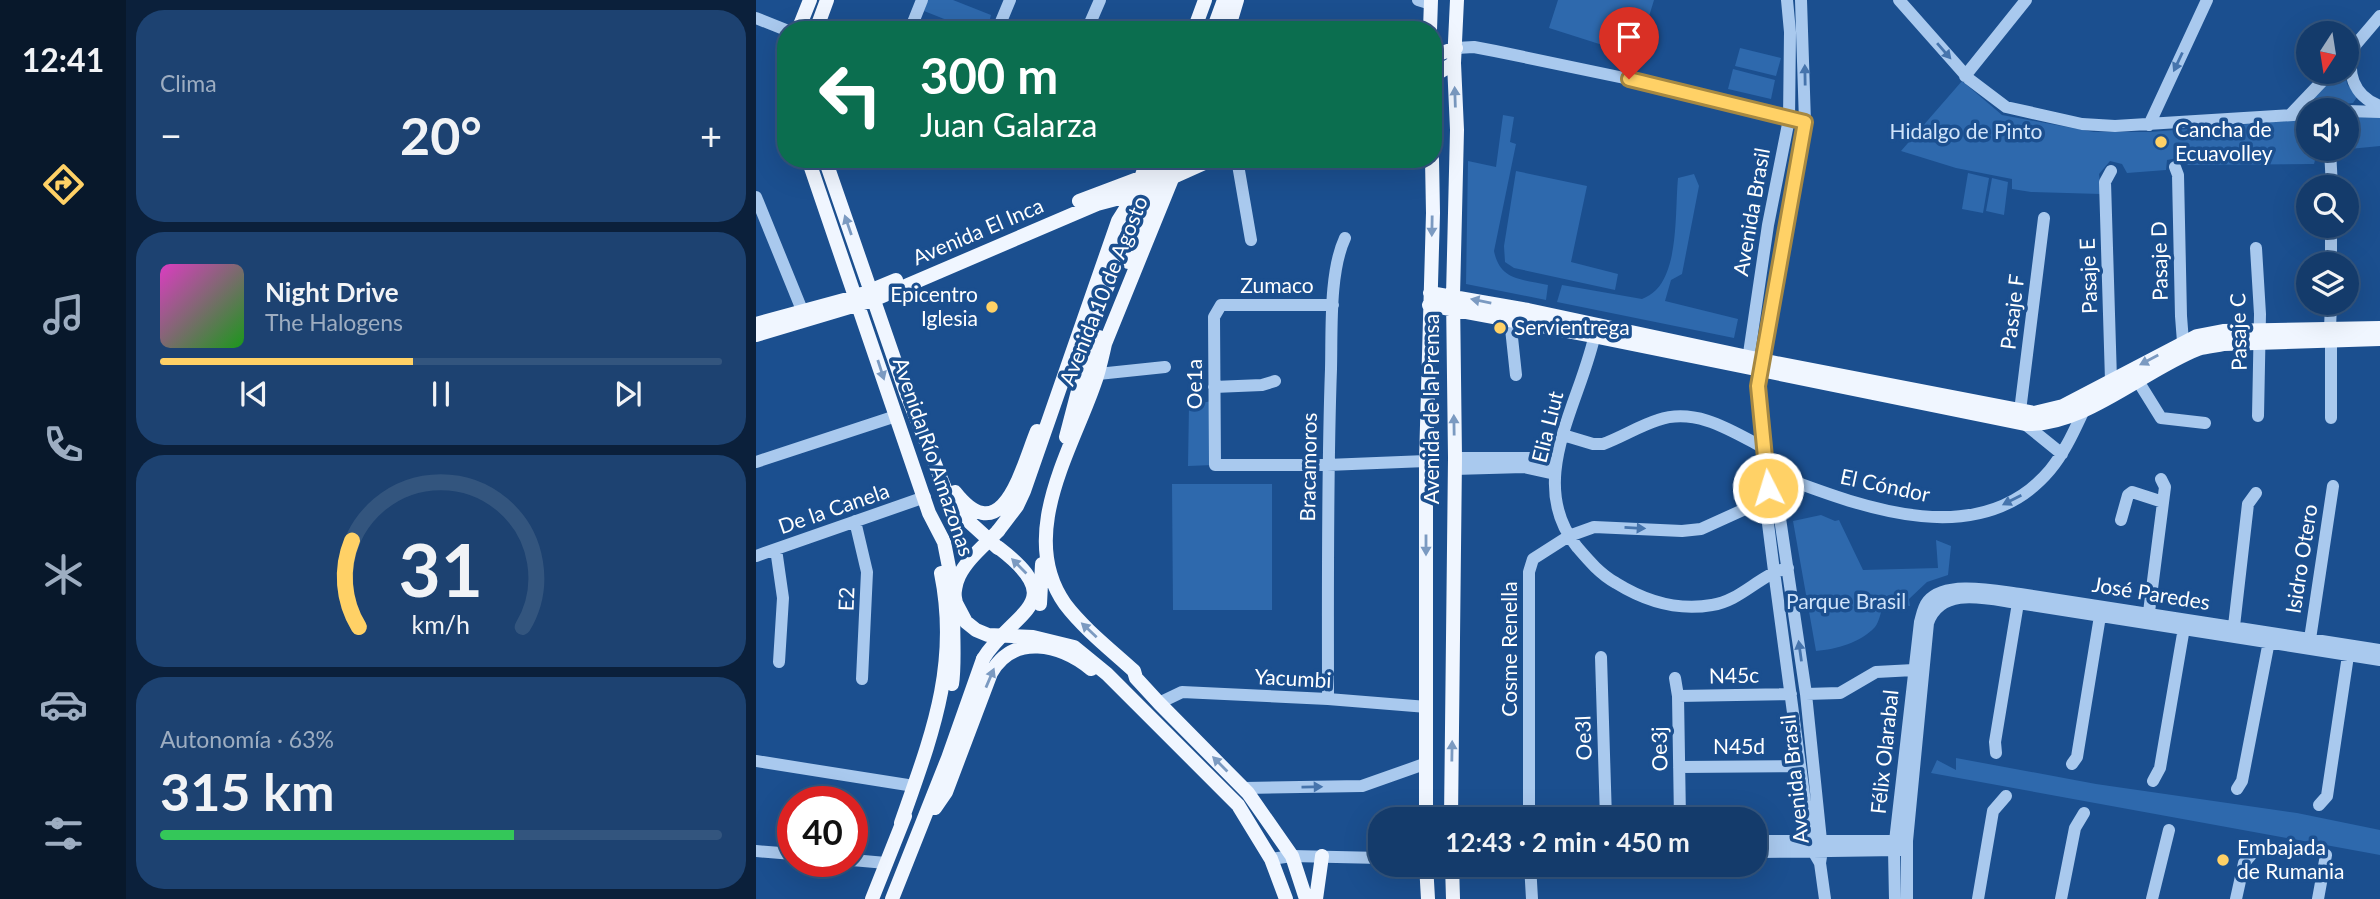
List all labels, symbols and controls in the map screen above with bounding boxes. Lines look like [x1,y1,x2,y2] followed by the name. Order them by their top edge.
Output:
[1599,7,1659,79] pin
[1610,18,1648,56] icon: arrive
[2296,21,2359,84] north arrow
[2296,21,2359,315] map controls
[22,40,104,79] text: 12:41
[1936,43,1951,60] one-way arrow
[920,46,1058,104] text: 300 m
[805,49,896,140] icon: left
[2172,51,2183,72] one-way arrow
[1799,64,1811,86] one-way arrow
[160,69,217,97] text: Clima
[1450,85,1461,107] one-way arrow
[2296,98,2359,161] button: sound
[400,104,482,166] text: 20°
[920,105,1098,144] text: Juan Galarza
[160,112,182,158] text: −
[700,112,722,158] text: +
[2175,116,2273,165] place label: Cancha de Ecuavolley
[1890,118,2043,143] park label: Hidalgo de Pinto
[2153,134,2169,150] marker: Cancha de Ecuavolley
[1727,146,1774,278] street label: Avenida Brasil
[39,160,88,209] icon: directions
[2296,175,2359,238] button: search
[908,192,1047,269] street label: Avenida El Inca
[1053,192,1152,389] street label: Avenida 10 de Agosto
[842,215,853,236] one-way arrow
[1427,215,1438,237] one-way arrow
[2145,221,2172,301] street label: Pasaje D
[2074,238,2101,314] street label: Pasaje E
[2296,252,2359,315] button: layers
[1240,272,1314,297] street label: Zumaco
[1994,273,2029,351] street label: Pasaje F
[265,276,399,308] text: Night Drive
[890,281,978,330] place label: Epicentro Iglesia
[39,290,88,339] icon: music
[2224,293,2251,371] street label: Pasaje C
[1470,296,1492,307] one-way arrow
[984,299,1000,315] marker: Epicentro Iglesia
[265,308,403,336] text: The Halogens
[1418,314,1443,504] street label: Avenida de la Prensa
[1514,314,1630,339] place label: Servientrega
[1492,320,1508,336] marker: Servientrega
[889,354,980,559] street label: Avenida Río Amazonas
[2138,354,2158,366] one-way arrow
[1181,359,1206,409] street label: Oe1a
[876,360,887,381] one-way arrow
[235,375,273,413] icon: previous
[422,375,460,413] icon: pause
[609,375,647,413] icon: next
[1526,388,1568,465] street label: Elia Liut
[1294,412,1321,522] street label: Bracamoros
[1448,414,1460,436] one-way arrow
[39,420,88,469] icon: phone
[1731,451,1805,525] position arrow
[1838,463,1933,506] street label: El Cóndor
[775,477,892,538] street label: De la Canela
[2002,494,2022,505] one-way arrow
[2280,502,2322,615] street label: Isidro Otero
[1624,523,1646,534] one-way arrow
[399,525,483,613] text: 31
[1420,534,1432,556] one-way arrow
[39,550,88,599] icon: climate
[1011,557,1028,574] one-way arrow
[2091,571,2212,614] street label: José Paredes
[1496,581,1521,717] street label: Cosme Renella
[833,586,858,612] street label: E2
[1786,588,1906,613] park label: Parque Brasil
[412,608,470,638] text: km/h
[1080,622,1098,638] one-way arrow
[1794,640,1805,662] one-way arrow
[1709,662,1759,687] street label: N45c
[1254,663,1332,692] street label: Yacumbi
[984,668,996,688] one-way arrow
[39,680,88,729] icon: car
[1865,688,1902,815] street label: Félix Olarabal
[1774,713,1813,845] street label: Avenida Brasil
[1569,715,1596,761] street label: Oe3l
[160,725,334,753] text: Autonomía · 63%
[1646,726,1671,772] street label: Oe3j
[1713,733,1765,758] street label: N45d
[1446,740,1458,762] one-way arrow
[1212,756,1228,772] one-way arrow
[160,760,334,822] text: 315 km
[1301,781,1323,793] one-way arrow
[777,786,868,877] speed limit sign: 40
[39,809,88,858] icon: filters
[1445,826,1690,858] text: 12:43 · 2 min · 450 m
[2237,834,2345,883] place label: Embajada de Rumania
[2215,852,2231,868] marker: Embajada de Rumania

